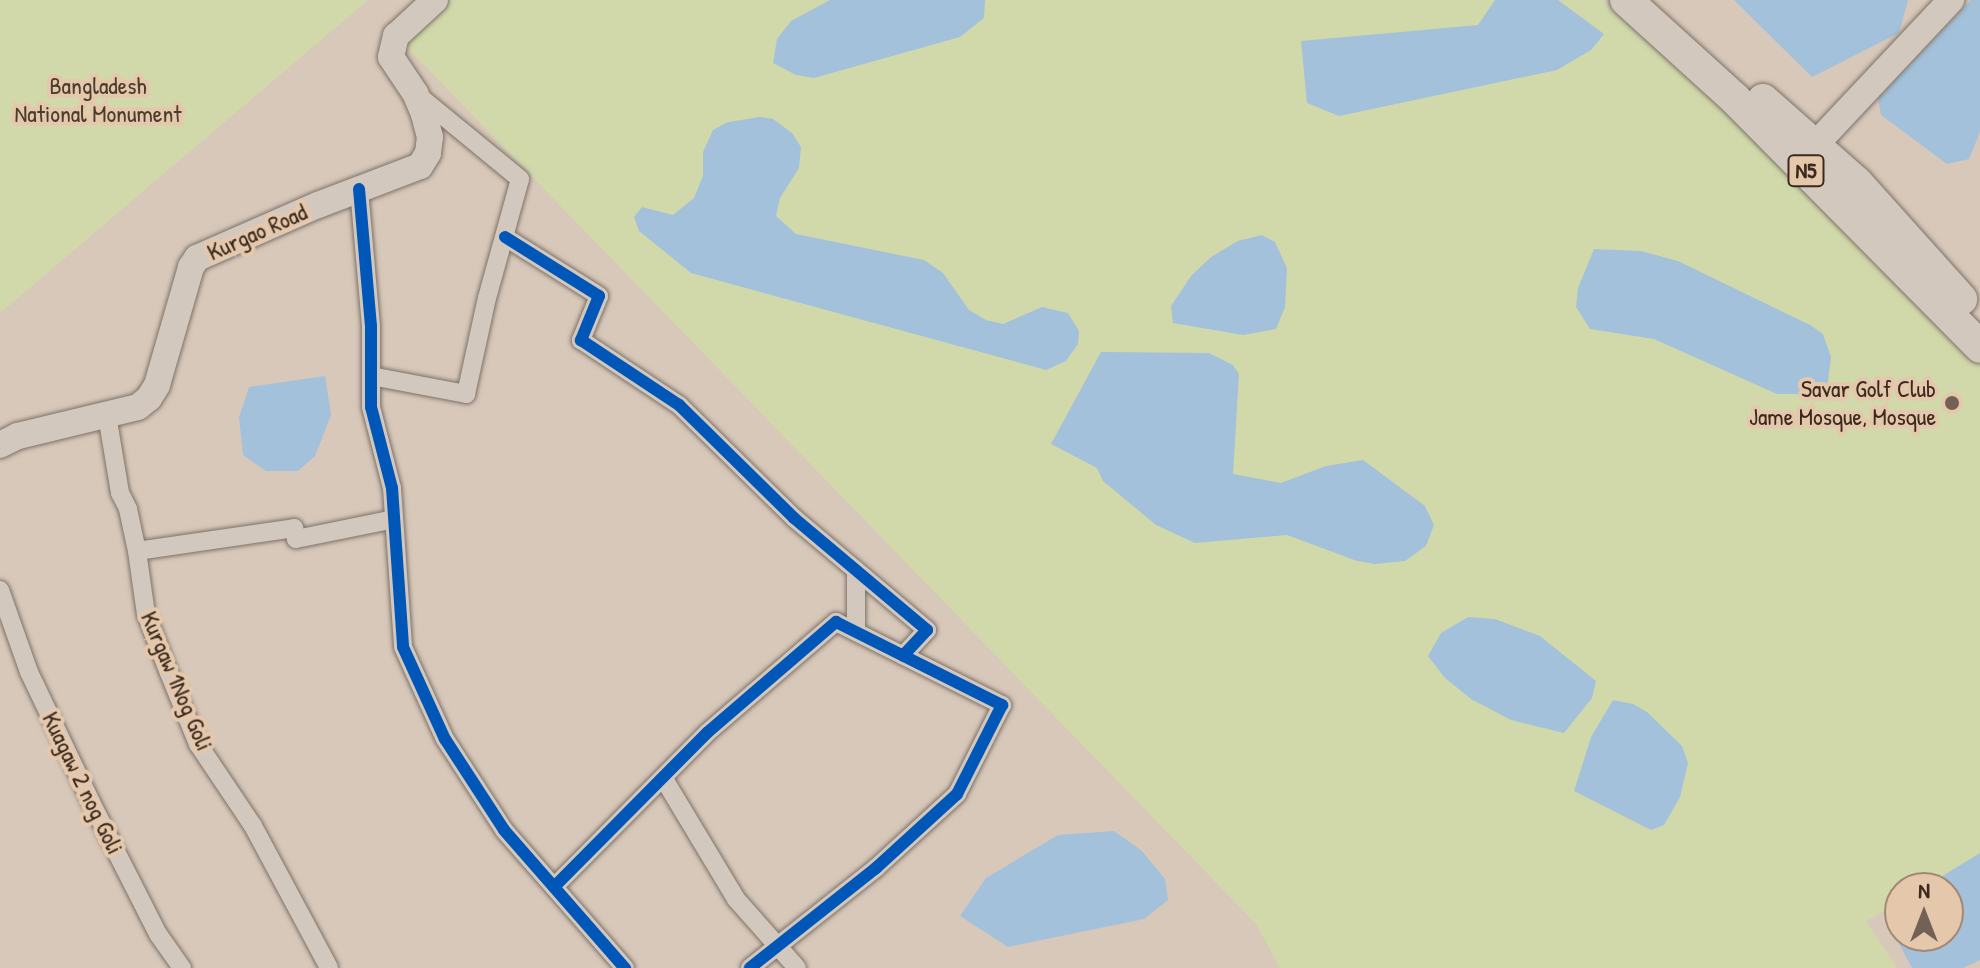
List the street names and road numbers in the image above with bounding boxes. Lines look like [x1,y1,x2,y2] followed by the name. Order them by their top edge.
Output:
[1786,153,1826,189] road number: N5
[203,197,311,267] street label: Kurgao Road
[135,607,219,755] street label: Kurgaw 1Nog Goli
[36,707,130,859] street label: Kuagaw 2 nog Goli

